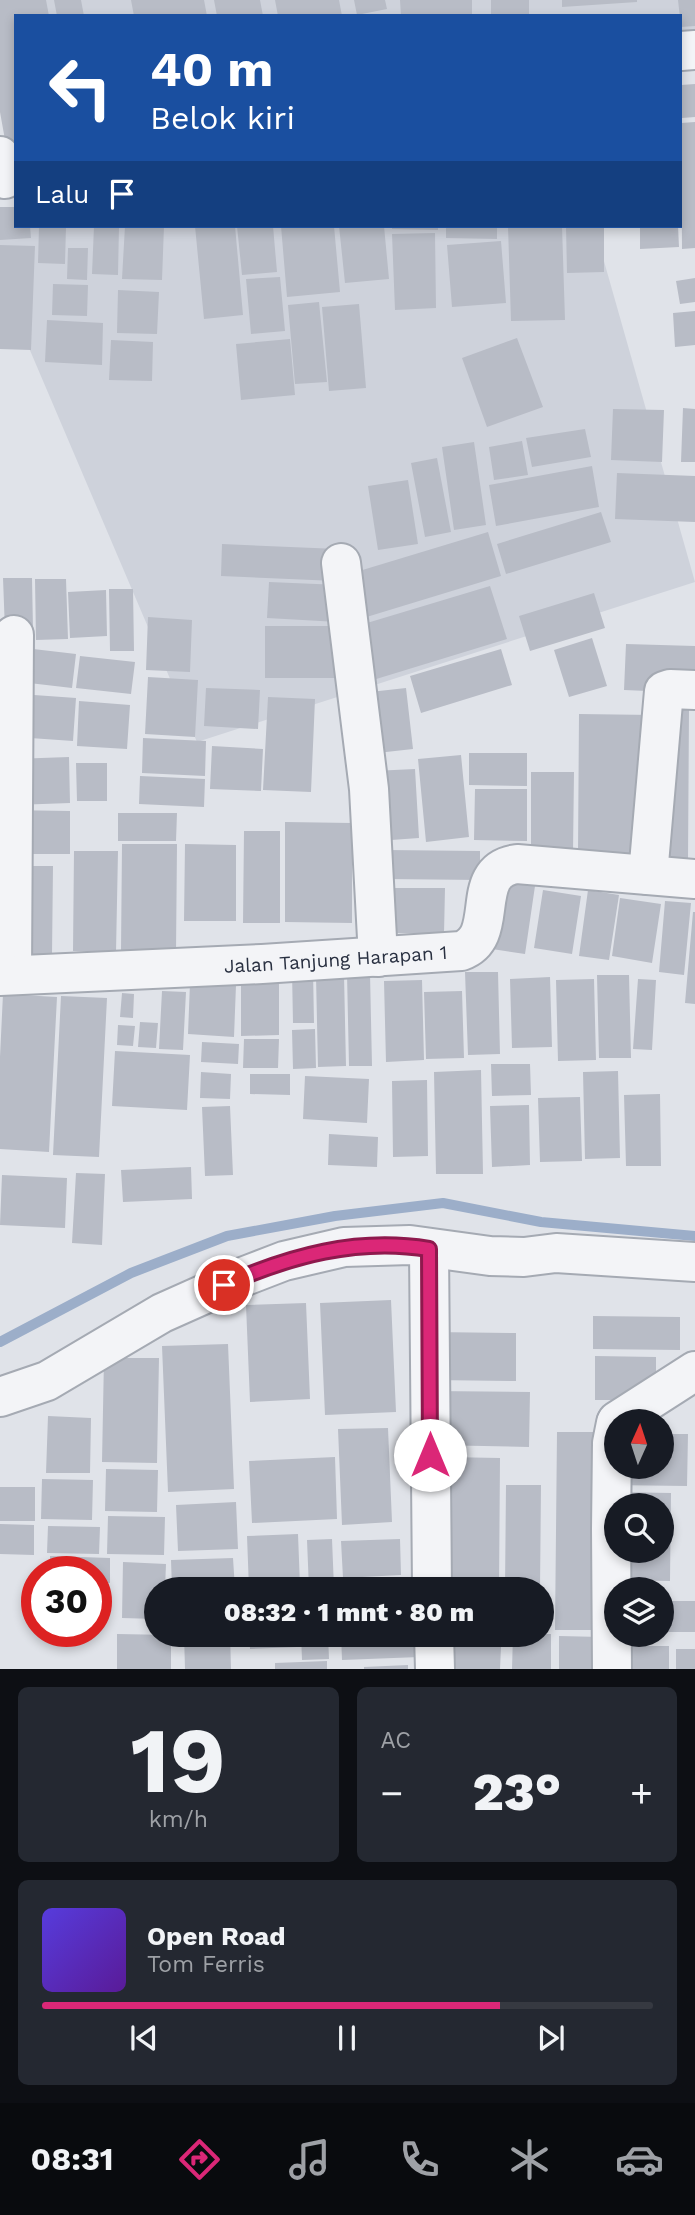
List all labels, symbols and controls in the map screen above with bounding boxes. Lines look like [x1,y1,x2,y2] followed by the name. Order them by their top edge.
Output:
[150,40,273,98] text: 40 m
[35,42,126,133] icon: left
[150,99,295,137] text: Belok kiri
[103,175,141,213] icon: arrive
[35,179,89,209] text: Lalu
[223,941,448,978] street label: Jalan Tanjung Harapan 1
[194,1255,254,1315] pin
[205,1266,243,1304] icon: arrive
[604,1409,674,1479] north arrow
[604,1409,674,1647] map controls
[393,1418,467,1492] position arrow
[604,1493,674,1563] button: search
[21,1556,112,1647] speed limit sign: 30
[604,1577,674,1647] button: layers
[224,1597,474,1627] text: 08:32 · 1 mnt · 80 m
[131,1707,226,1814] text: 19
[381,1727,411,1754] text: AC
[472,1762,561,1823] text: 23°
[381,1771,403,1815] text: −
[630,1771,653,1815] text: +
[149,1806,208,1833] text: km/h
[147,1921,285,1951] text: Open Road
[147,1951,265,1978] text: Tom Ferris
[125,2019,163,2057] icon: previous
[328,2019,366,2057] icon: pause
[532,2019,570,2057] icon: next
[175,2135,224,2184] icon: directions
[285,2135,334,2184] icon: music
[395,2135,444,2184] icon: phone
[505,2135,554,2184] icon: climate
[615,2135,664,2184] icon: car
[31,2140,114,2178] text: 08:31

